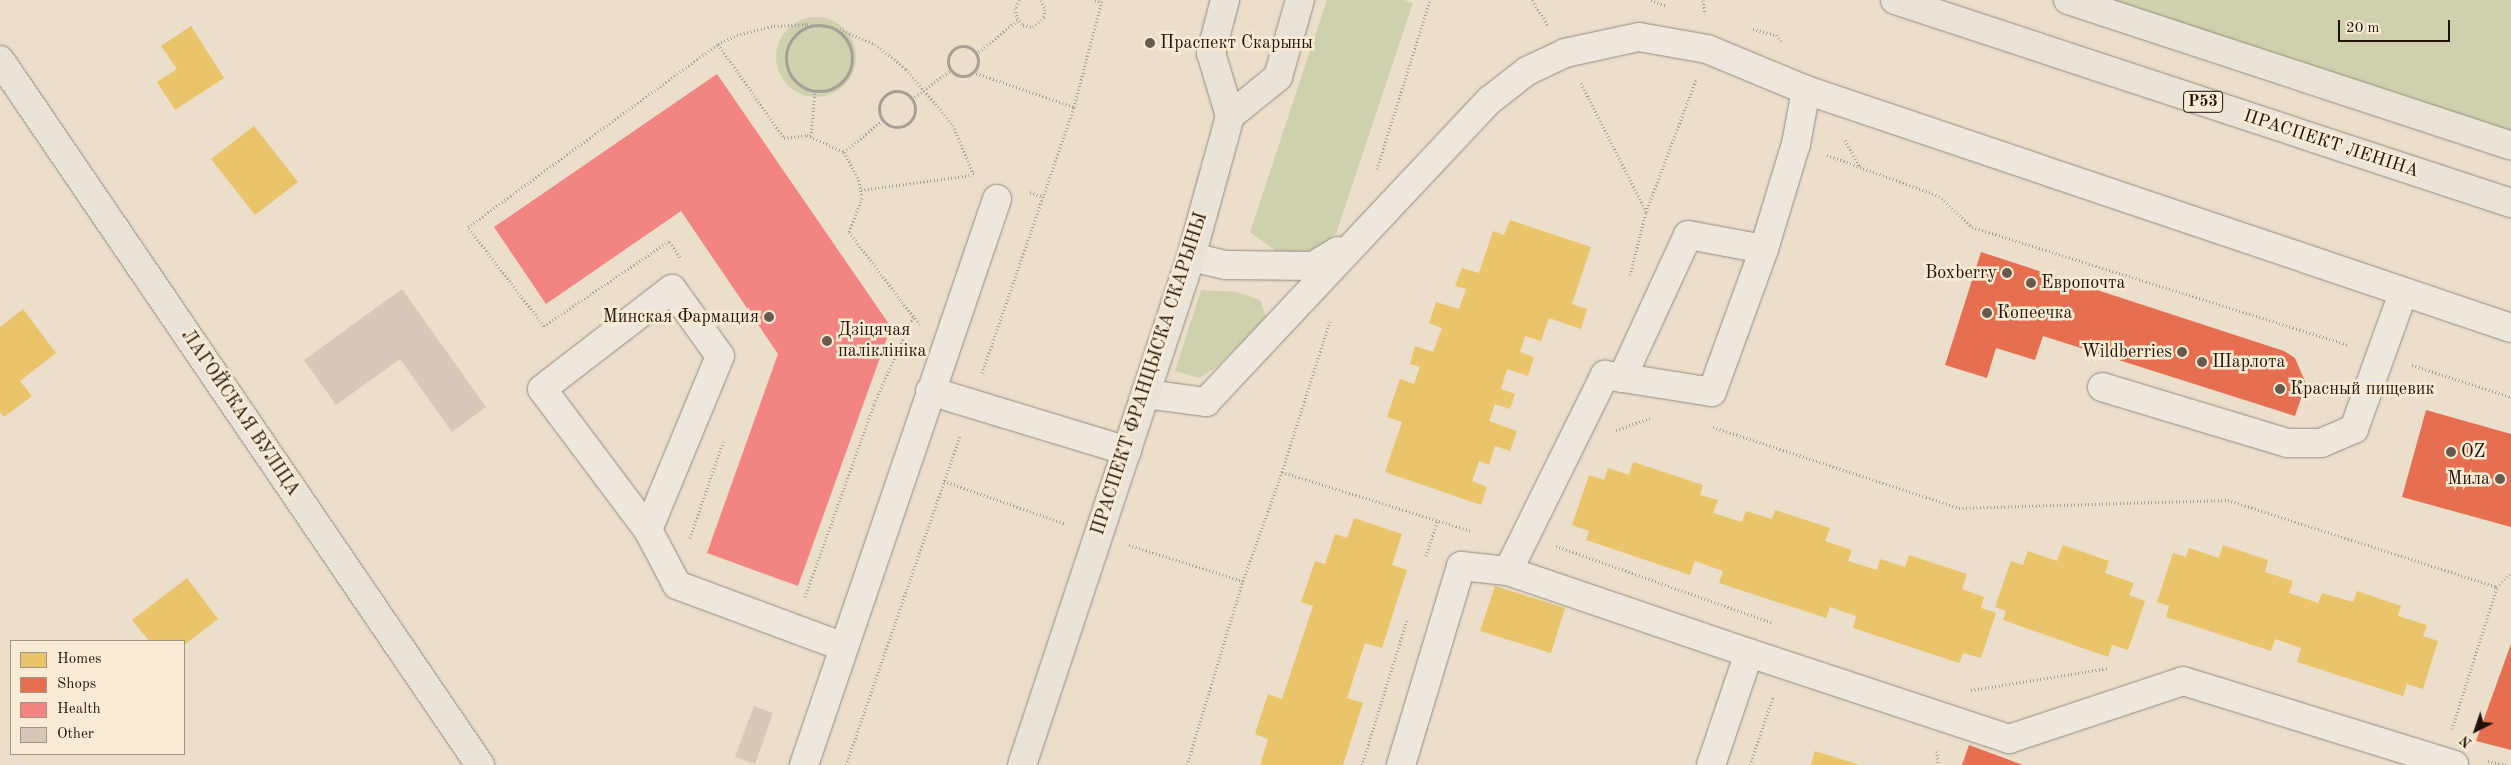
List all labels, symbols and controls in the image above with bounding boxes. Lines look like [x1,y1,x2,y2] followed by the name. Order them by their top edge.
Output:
[2341,10,2454,42] scale bar
[2346,21,2380,36] text: 20 m
[1160,32,1313,54] place label: Праспект Скарыны
[1144,37,1156,49] marker: Праспект Скарыны
[2183,88,2223,115] road number: Р53
[2240,105,2422,183] street label: ПРАСПЕКТ ЛЕНІНА
[1087,210,1213,538] street label: ПРАСПЕКТ ФРАНЦЫСКА СКАРЫНЫ
[1925,262,1997,284] place label: Boxberry
[2001,267,2013,279] marker: Boxberry
[2041,272,2125,294] place label: Европочта
[2025,277,2037,289] marker: Европочта
[1997,302,2072,324] place label: Копеечка
[603,306,759,328] place label: Минская Фармация
[1981,307,1993,319] marker: Копеечка
[763,311,775,323] marker: Минская Фармация
[838,320,926,362] place label: Дзіцячая паліклініка
[176,326,304,500] street label: ЛАГОЙСКАЯ ВУЛІЦА
[820,334,834,348] marker: Дзіцячая паліклініка
[2081,341,2172,363] place label: Wildberries
[2176,346,2188,358] marker: Wildberries
[2212,351,2285,373] place label: Шарлота
[2196,356,2208,368] marker: Шарлота
[2290,378,2435,400] place label: Красный пищевик
[2274,383,2286,395] marker: Красный пищевик
[2461,441,2485,463] place label: OZ
[2445,446,2457,458] marker: OZ
[2447,468,2490,490] place label: Мила
[2494,473,2506,485] marker: Мила
[10,640,185,755] legend
[57,652,102,667] text: Homes
[57,677,96,692] text: Shops
[57,702,101,717] text: Health
[2451,705,2501,755] north arrow
[57,727,94,742] text: Other
[2458,733,2475,750] text: N

